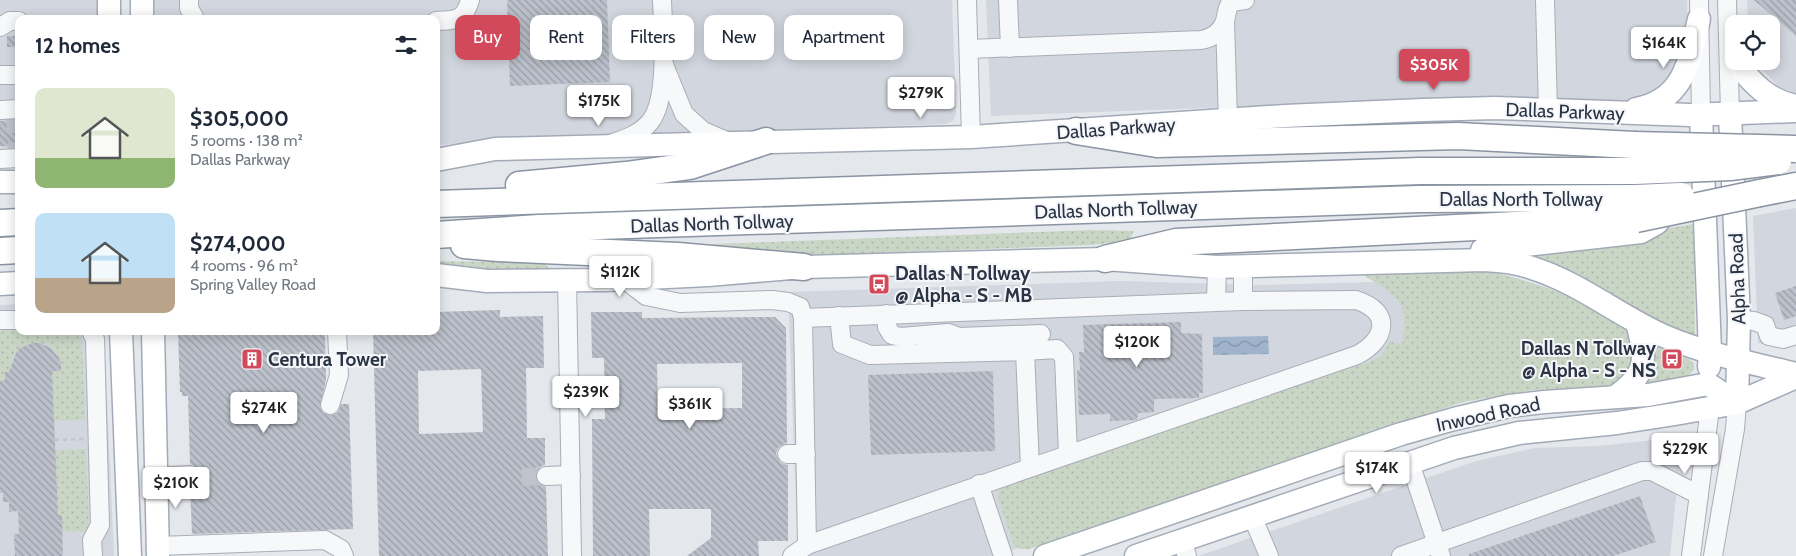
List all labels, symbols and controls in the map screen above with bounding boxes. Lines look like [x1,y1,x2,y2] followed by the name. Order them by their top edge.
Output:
[455,15,520,60] chip: Buy
[530,15,602,60] chip: Rent
[612,15,694,60] chip: Filters
[704,15,774,60] chip: New
[784,15,903,60] chip: Apartment
[1725,15,1780,70] map controls
[1725,15,1780,70] button: locate
[1629,27,1699,69] pin: $164K
[392,31,420,59] icon: filters
[35,33,120,58] text: 12 homes
[1642,33,1686,52] text: $164K
[1399,48,1469,91] pin: $305K
[1410,55,1458,74] text: $305K
[886,76,956,119] pin: $279K
[899,83,943,102] text: $279K
[564,84,634,127] pin: $175K
[578,91,620,110] text: $175K
[1505,98,1625,125] street label: Dallas Parkway
[190,106,289,131] text: $305,000
[75,108,135,168] icon: home
[1056,113,1177,144] street label: Dallas Parkway
[190,131,303,150] text: 5 rooms · 138 m²
[190,150,290,169] text: Dallas Parkway
[1439,188,1603,211] street label: Dallas North Tollway
[1034,195,1199,224] street label: Dallas North Tollway
[630,209,795,238] street label: Dallas North Tollway
[190,231,286,256] text: $274,000
[75,233,135,293] icon: home
[1724,233,1751,325] street label: Alpha Road
[190,256,298,275] text: 4 rooms · 96 m²
[585,256,655,298] pin: $112K
[600,262,640,281] text: $112K
[895,262,1032,307] place label: Dallas N Tollway @ Alpha - S - MB
[867,272,891,296] bus stop icon: Dallas N Tollway @ Alpha - S - MB
[190,275,316,294] text: Spring Valley Road
[1102,326,1172,368] pin: $120K
[1115,332,1159,351] text: $120K
[1521,337,1657,382] place label: Dallas N Tollway @ Alpha - S - NS
[240,347,264,371] building icon: Centura Tower
[1660,347,1684,371] bus stop icon: Dallas N Tollway @ Alpha - S - NS
[268,348,387,371] place label: Centura Tower
[551,376,621,418] pin: $239K
[563,382,609,401] text: $239K
[655,388,725,430] pin: $361K
[229,392,299,434] pin: $274K
[1434,392,1542,437] street label: Inwood Road
[669,394,711,413] text: $361K
[241,398,287,417] text: $274K
[1650,432,1720,475] pin: $229K
[1662,439,1708,458] text: $229K
[1342,452,1412,494] pin: $174K
[1356,458,1398,477] text: $174K
[141,466,211,509] pin: $210K
[154,473,198,492] text: $210K

